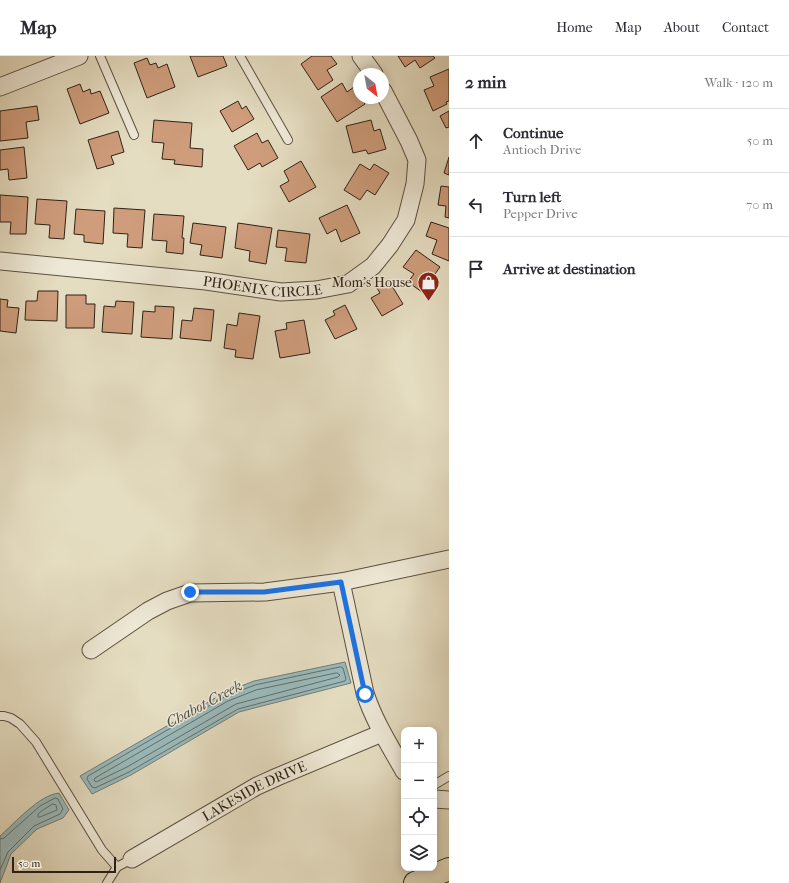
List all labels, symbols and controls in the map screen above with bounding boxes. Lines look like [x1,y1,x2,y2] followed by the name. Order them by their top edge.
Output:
[20,17,56,39] text: Map
[556,19,593,36] text: Home
[615,19,642,36] text: Map
[664,19,700,36] text: About
[722,19,769,36] text: Contact
[353,68,389,104] north arrow
[465,72,506,92] text: 2 min
[705,75,773,90] text: Walk · 120 m
[503,124,563,142] text: Continue
[465,130,487,152] icon: ahead
[747,133,773,148] text: 50 m
[503,142,581,157] text: Antioch Drive
[503,188,561,206] text: Turn left
[465,194,487,216] icon: left
[746,197,773,212] text: 70 m
[503,206,578,221] text: Pepper Drive
[465,258,487,280] icon: arrive
[503,260,635,278] text: Arrive at destination
[415,269,441,302] shop icon: Mom’s House
[202,272,324,301] street label: PHOENIX CIRCLE
[332,274,412,291] place label: Mom’s House
[181,583,199,601] route end
[163,676,245,732] water label: Chabot Creek
[356,685,374,703] route start
[401,727,437,871] map controls
[401,727,437,763] button: +
[199,757,309,825] street label: LAKESIDE DRIVE
[401,763,437,799] button: −
[401,799,437,835] button: locate
[401,835,437,871] button: layers
[12,855,116,874] scale bar
[18,857,40,870] text: 50 m

